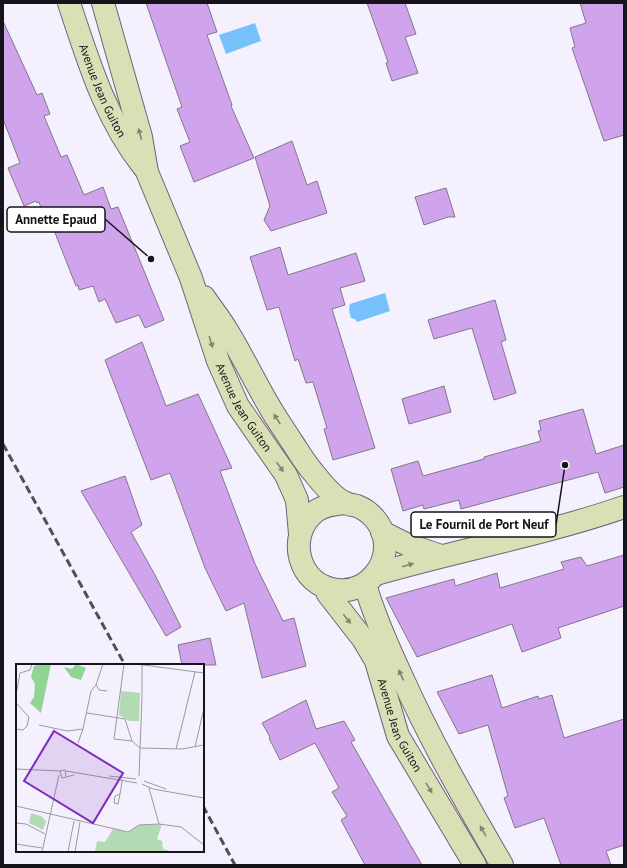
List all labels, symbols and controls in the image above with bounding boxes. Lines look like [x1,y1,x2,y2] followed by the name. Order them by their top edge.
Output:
[76,42,130,140] street label: Avenue Jean Guiton
[136,127,142,140] one-way arrow
[7,207,105,232] callout: Annette Epaud
[15,211,97,228] text: Annette Epaud
[208,336,214,348] one-way arrow
[213,361,275,454] street label: Avenue Jean Guiton
[273,413,281,424] one-way arrow
[276,462,284,472] one-way arrow
[411,512,556,537] callout: Le Fournil de Port Neuf
[420,516,549,533] text: Le Fournil de Port Neuf
[403,562,415,568] one-way arrow
[343,613,351,624] one-way arrow
[16,664,204,852] inset map
[397,668,403,680] one-way arrow
[375,677,426,775] street label: Avenue Jean Guiton
[425,782,432,793] one-way arrow
[479,825,486,837] one-way arrow

